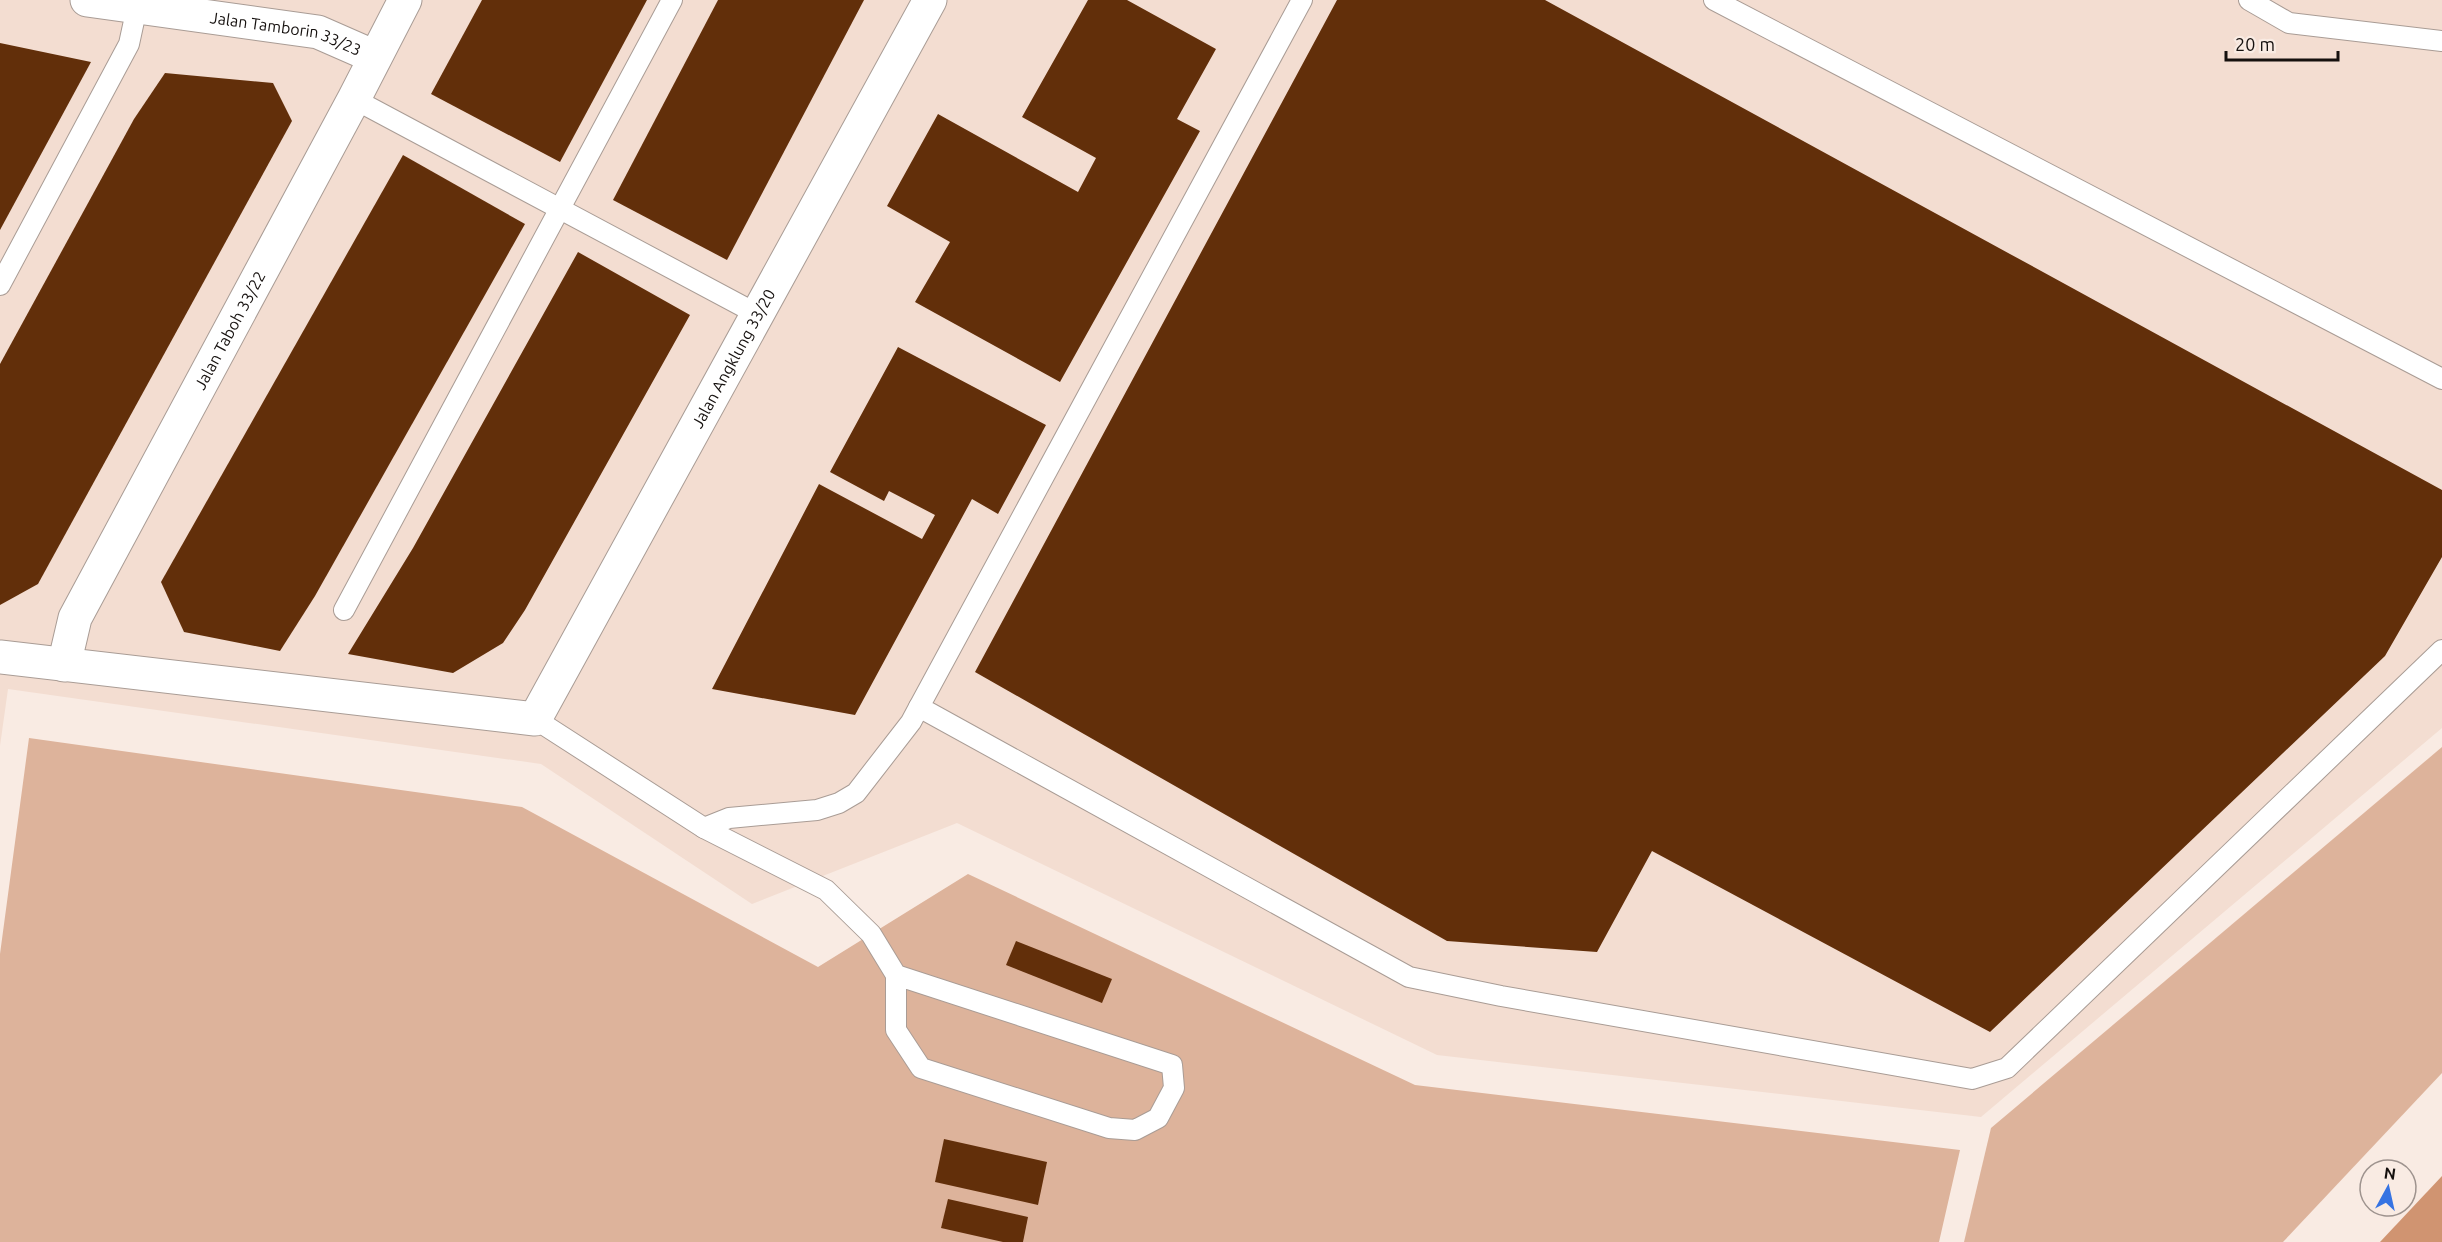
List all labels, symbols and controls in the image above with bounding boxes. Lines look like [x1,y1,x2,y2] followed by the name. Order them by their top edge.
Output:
[209,8,364,59] street label: Jalan Tamborin 33/23
[2226,24,2338,62] scale bar
[2235,34,2275,54] text: 20 m
[191,268,269,392] street label: Jalan Taboh 33/22
[688,286,778,431] street label: Jalan Angklung 33/20
[2358,1158,2418,1218] north arrow
[2383,1163,2397,1183] text: N

